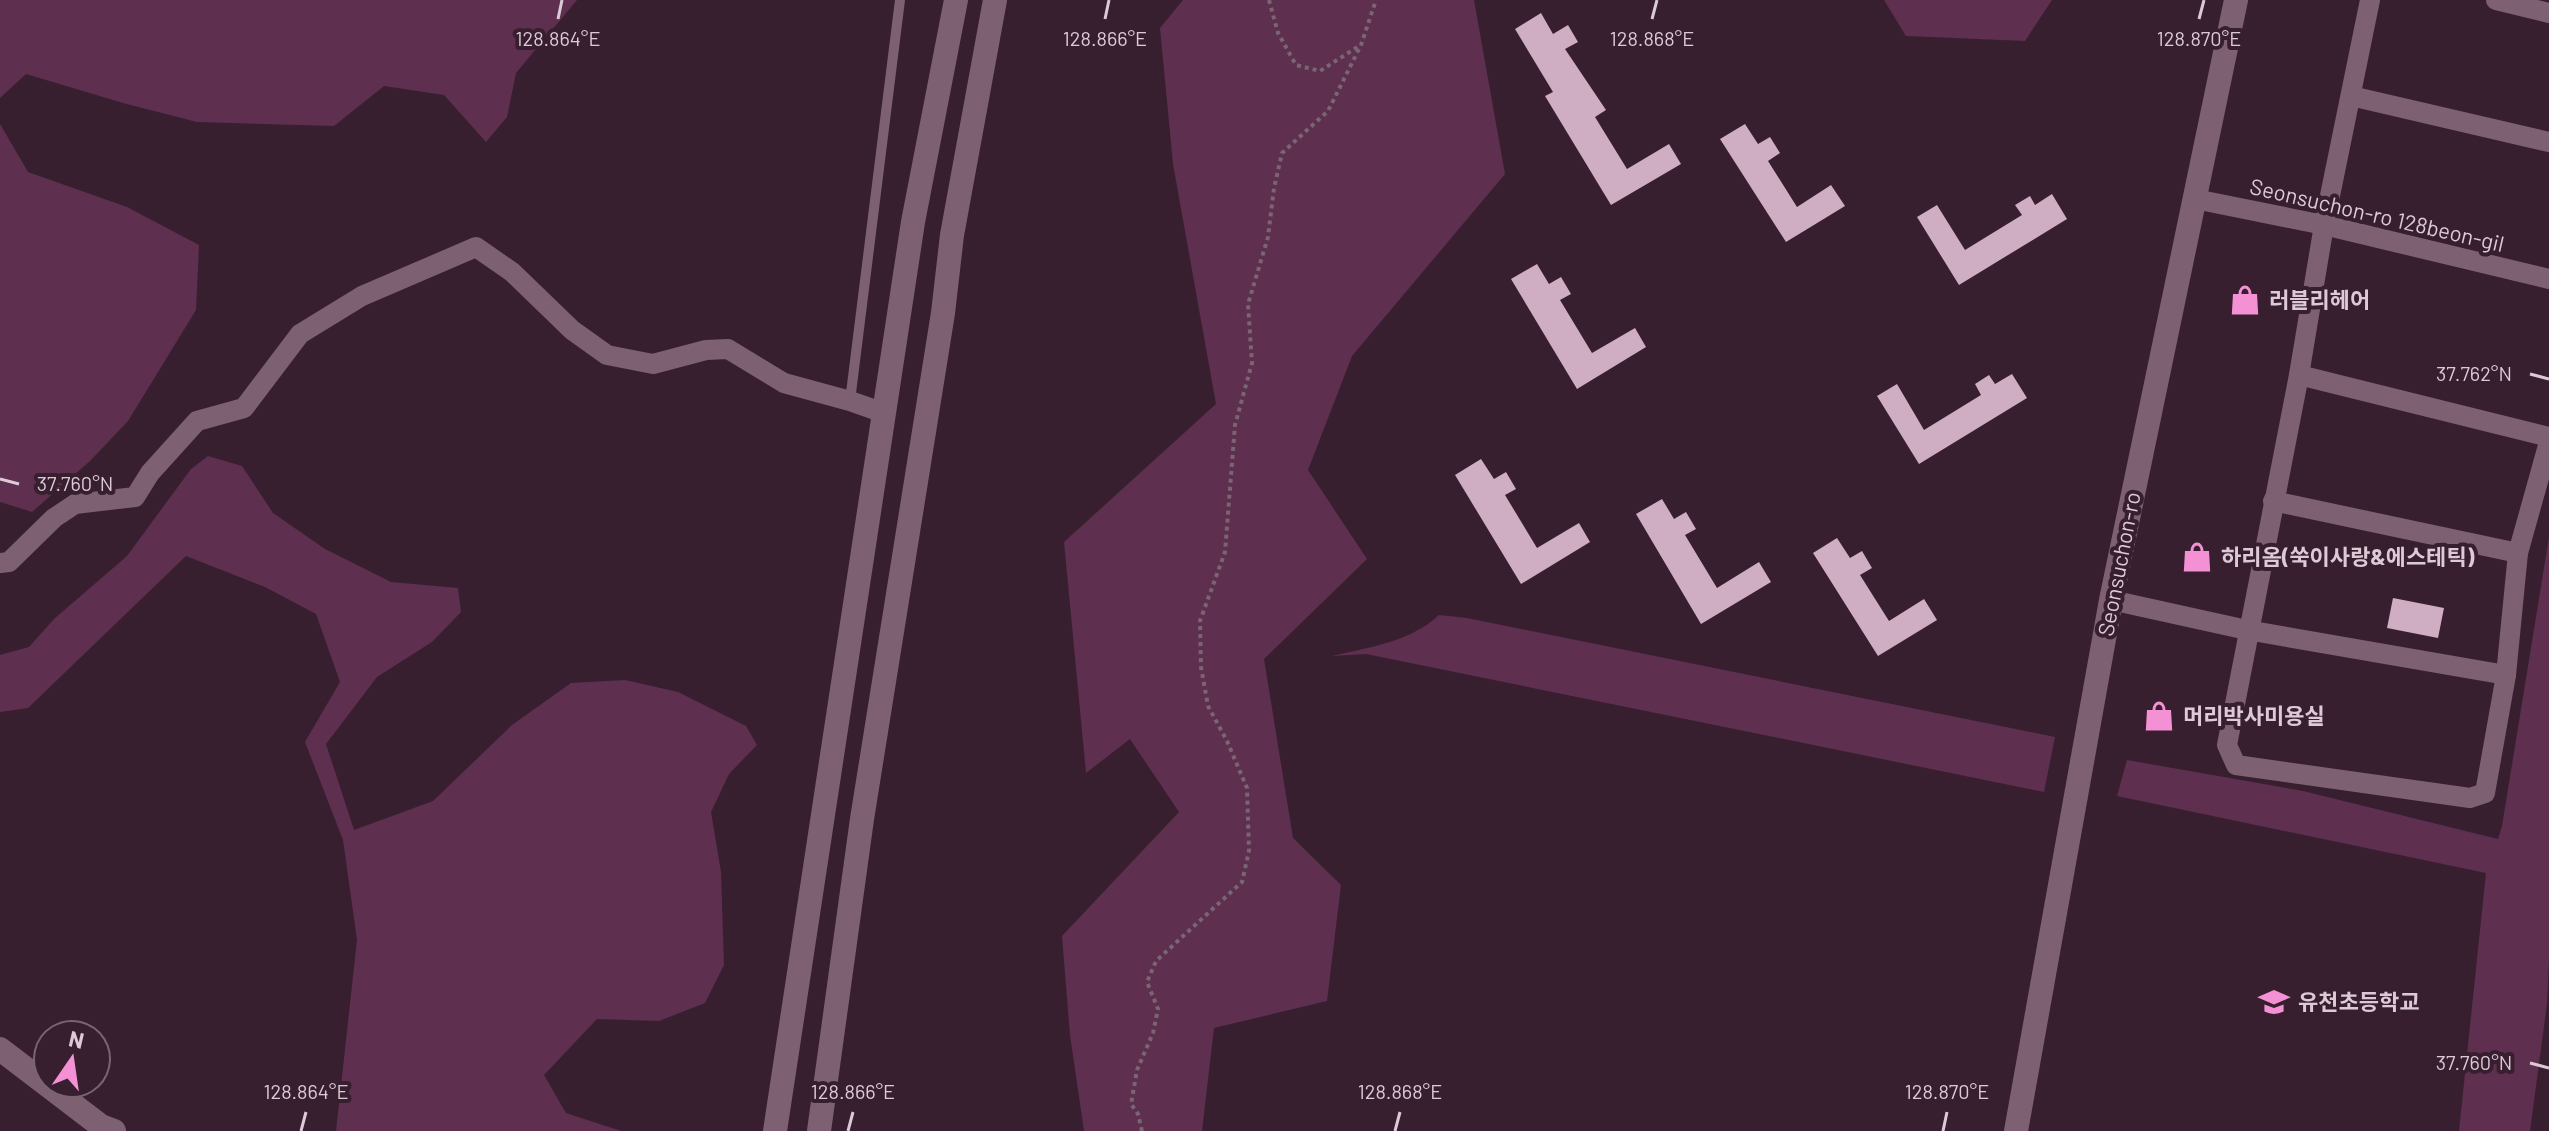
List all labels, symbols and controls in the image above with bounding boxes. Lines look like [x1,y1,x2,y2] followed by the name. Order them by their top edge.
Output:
[515,26,601,50] text: 128.864°E
[1063,26,1147,50] text: 128.866°E
[1610,26,1694,50] text: 128.868°E
[2157,26,2241,50] text: 128.870°E
[2248,172,2507,256] street label: Seonsuchon-ro 128beon-gil
[2228,283,2262,317] shop icon: 러블리헤어
[2269,286,2370,312] place label: 러블리헤어
[2436,361,2512,385] text: 37.762°N
[37,471,113,495] text: 37.760°N
[2091,490,2145,638] street label: Seonsuchon-ro
[2180,540,2214,574] shop icon: 하리옴(쑥이사랑&에스테틱)
[2221,543,2475,569] place label: 하리옴(쑥이사랑&에스테틱)
[2142,699,2176,733] shop icon: 머리박사미용실
[2183,702,2325,728] place label: 머리박사미용실
[2257,985,2291,1019] school or university icon: 유천초등학교
[2298,988,2419,1014] place label: 유천초등학교
[32,1019,112,1099] north arrow
[67,1024,87,1053] text: N
[2436,1050,2512,1074] text: 37.760°N
[263,1079,349,1103] text: 128.864°E
[811,1079,895,1103] text: 128.866°E
[1358,1079,1442,1103] text: 128.868°E
[1905,1079,1989,1103] text: 128.870°E

